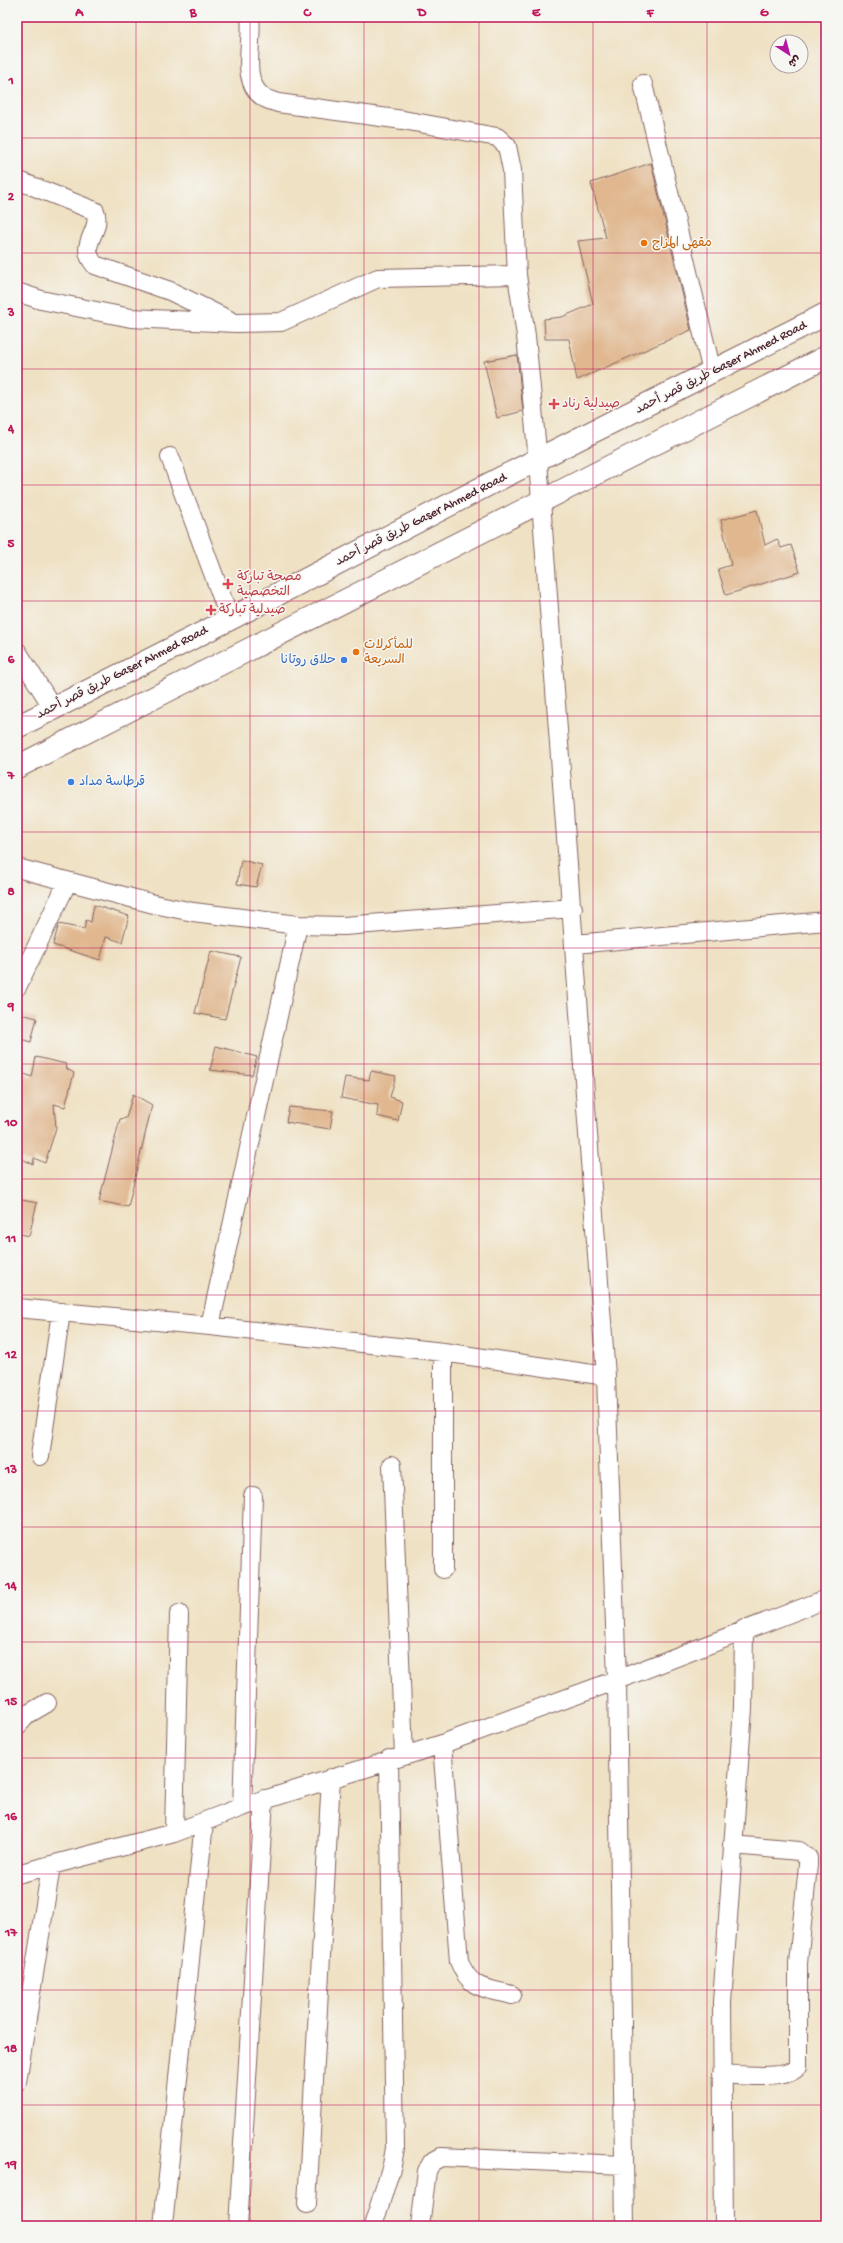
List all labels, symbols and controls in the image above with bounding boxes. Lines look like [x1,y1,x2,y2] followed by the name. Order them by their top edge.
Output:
[74,6,84,21] text: A
[189,6,198,21] text: B
[302,6,312,21] text: C
[417,6,427,21] text: D
[532,6,541,21] text: E
[646,6,655,21] text: F
[760,6,769,21] text: G
[769,34,809,74] north arrow
[785,52,802,69] text: ش
[7,74,14,89] text: 1
[8,190,15,205] text: 2
[652,236,712,251] place label: مقهى المزاج
[639,238,649,248] marker: مقهى المزاج
[7,306,15,321] text: 3
[632,316,810,418] street label: طريق قصر أحمد Gaser Ahmed Road
[562,397,620,412] place label: صيدلية رناد
[549,399,559,409] marker: صيدلية رناد
[7,422,15,437] text: 4
[332,468,510,570] street label: طريق قصر أحمد Gaser Ahmed Road
[8,537,15,552] text: 5
[237,570,301,600] place label: مصحة تباركة التخصصية
[222,578,234,590] marker: مصحة تباركة التخصصية
[219,603,286,618] place label: صيدلية تباركة
[206,605,216,615] marker: صيدلية تباركة
[33,621,211,723] street label: طريق قصر أحمد Gaser Ahmed Road
[364,636,413,668] place label: للمأكرلات السريعة
[351,647,361,657] marker: للمأكرلات السريعة
[8,653,15,668] text: 6
[281,653,336,668] place label: حلاق روتانا
[339,655,349,665] marker: حلاق روتانا
[7,769,16,784] text: 7
[79,775,145,790] place label: قرطاسة مداد
[66,777,76,787] marker: قرطاسة مداد
[7,885,15,900] text: 8
[7,1000,15,1015] text: 9
[4,1116,18,1131] text: 10
[5,1232,16,1247] text: 11
[4,1348,17,1363] text: 12
[4,1463,17,1478] text: 13
[4,1579,18,1594] text: 14
[4,1695,17,1710] text: 15
[4,1810,17,1825] text: 16
[4,1926,18,1941] text: 17
[4,2042,17,2057] text: 18
[4,2158,17,2173] text: 19

